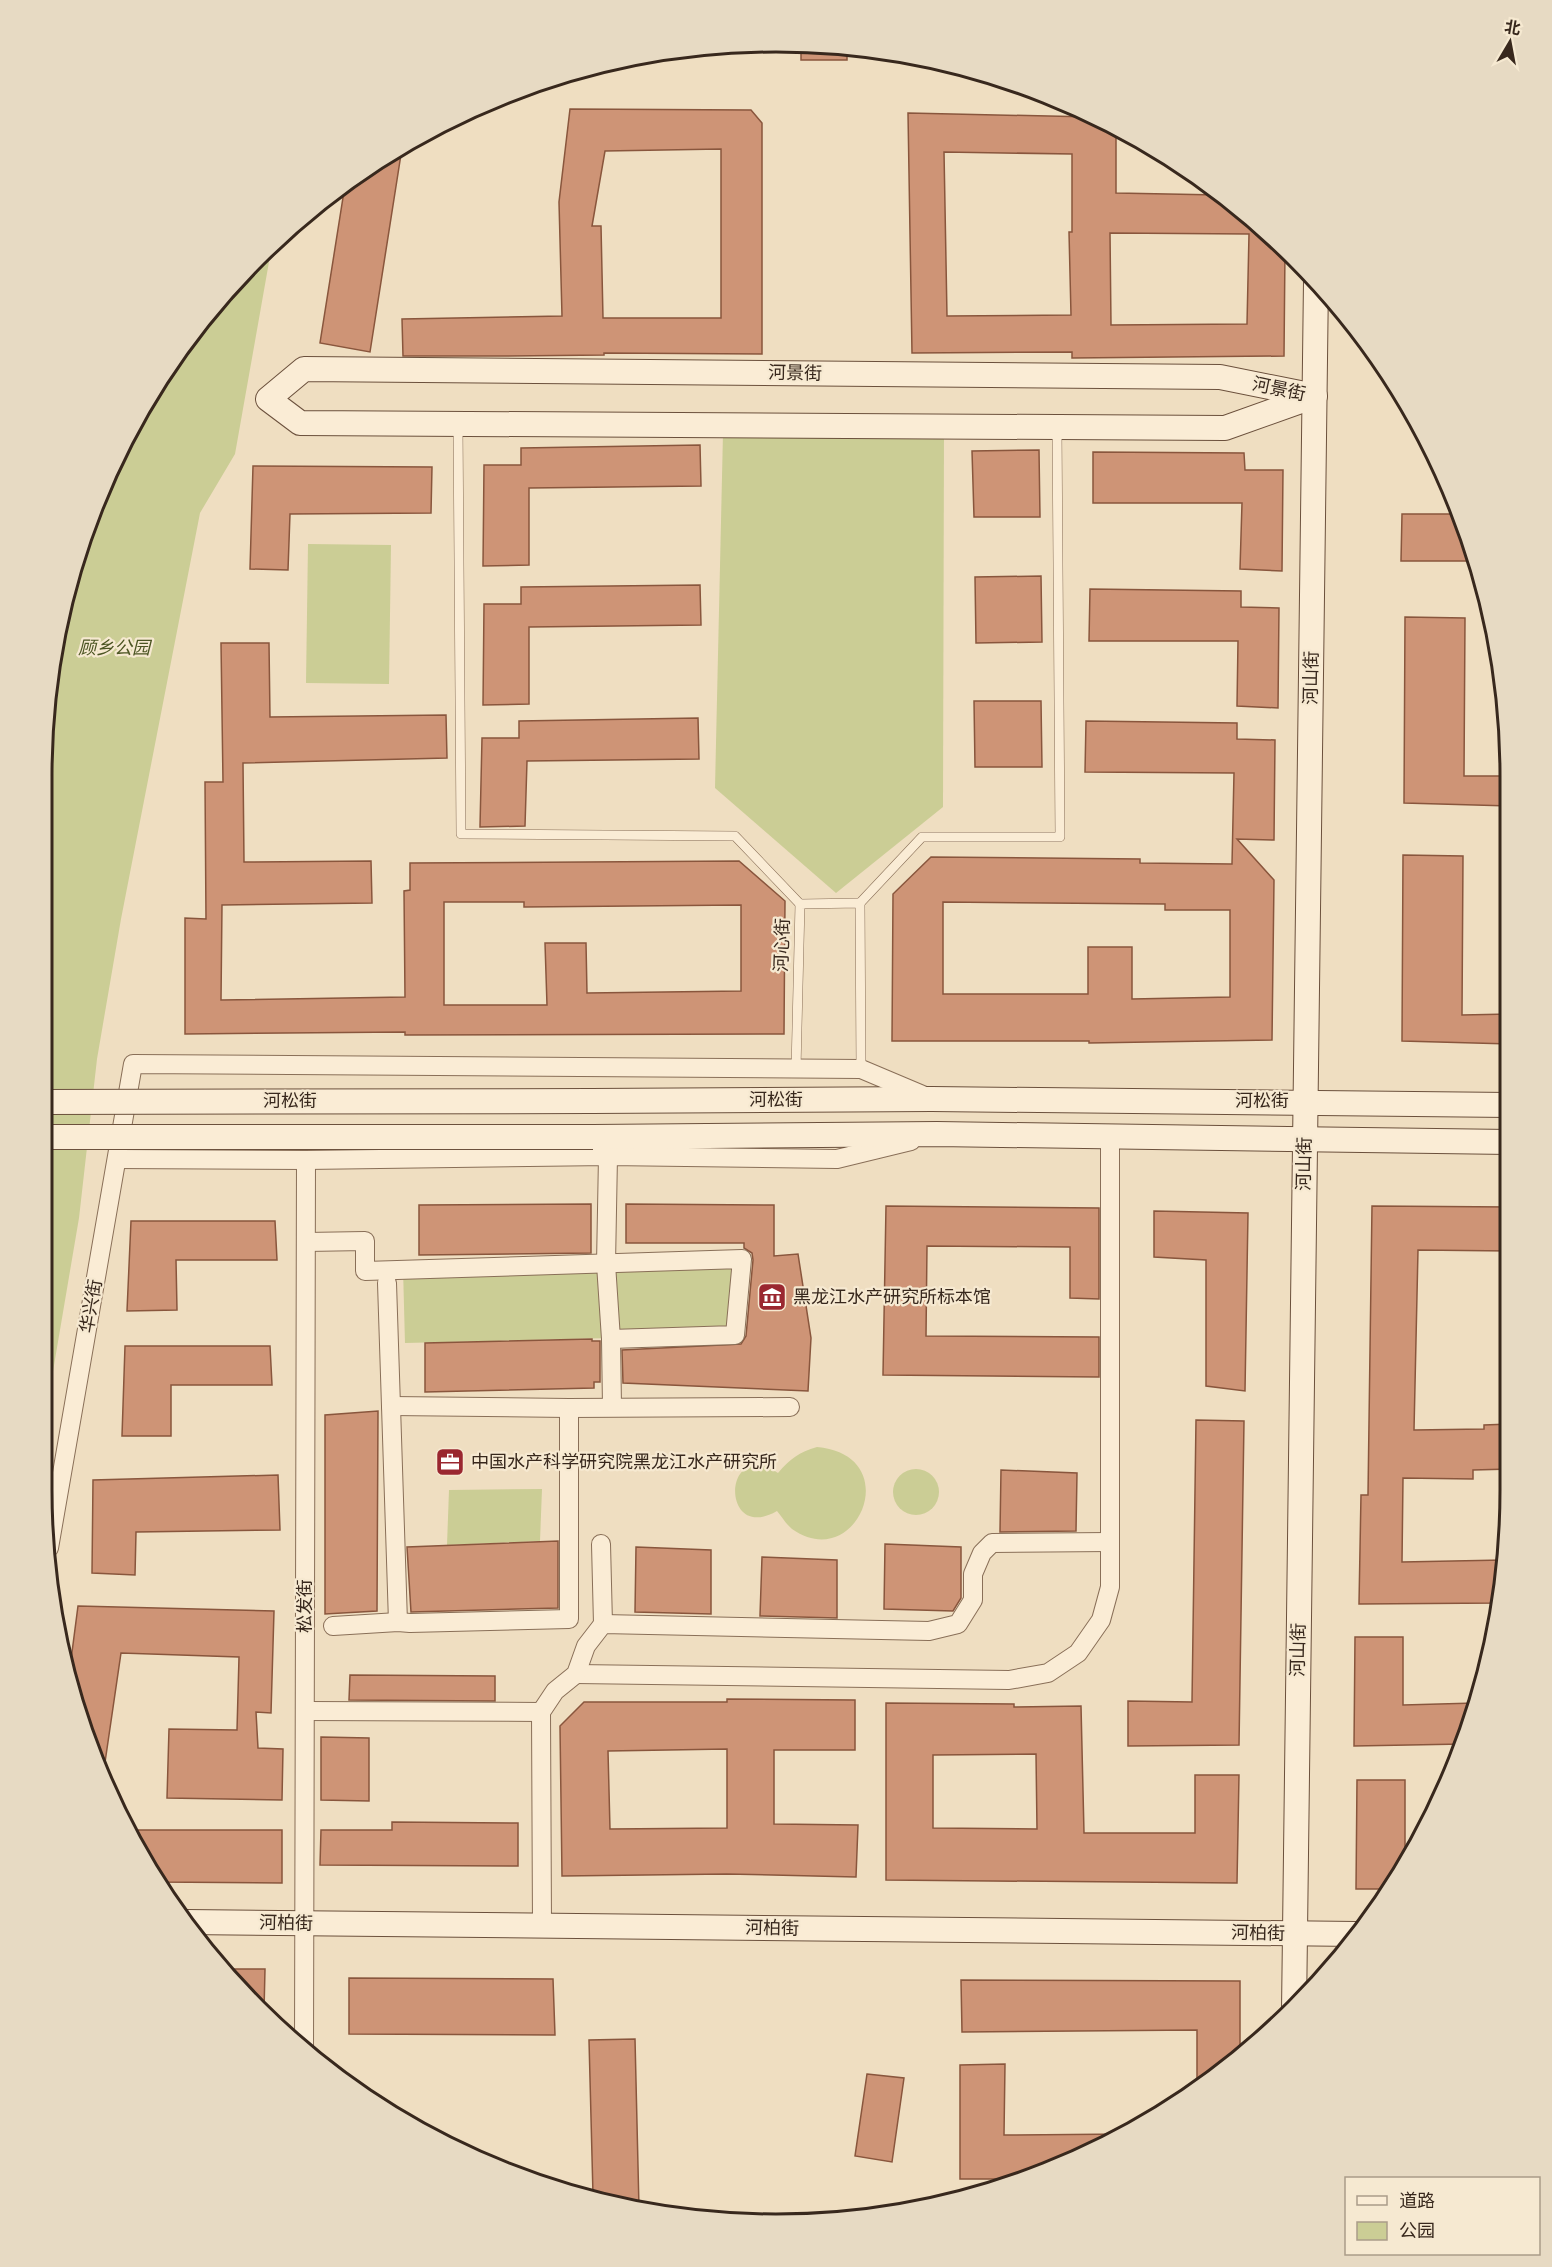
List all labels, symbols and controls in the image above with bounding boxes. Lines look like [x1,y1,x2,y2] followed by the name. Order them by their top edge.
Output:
[1480,12,1540,72] north arrow
[1503,18,1522,37] text: 北
[768,363,822,383] street label: 河景街
[1251,374,1307,404] street label: 河景街
[78,638,153,658] park label: 顾乡公园
[1301,651,1321,705] street label: 河山街
[771,918,793,972] street label: 河心街
[749,1090,803,1110] street label: 河松街
[263,1091,317,1111] street label: 河松街
[1235,1091,1289,1111] street label: 河松街
[1294,1137,1314,1191] street label: 河山街
[76,1278,106,1334] street label: 华兴街
[756,1281,788,1313] museum icon: 黑龙江水产研究所标本馆
[793,1287,991,1307] place label: 黑龙江水产研究所标本馆
[434,1446,466,1478] office icon: 中国水产科学研究院黑龙江水产研究所
[471,1452,777,1472] place label: 中国水产科学研究院黑龙江水产研究所
[295,1579,315,1633] street label: 松发街
[1288,1623,1308,1677] street label: 河山街
[259,1913,313,1933] street label: 河柏街
[745,1918,799,1938] street label: 河柏街
[1231,1923,1285,1943] street label: 河柏街
[1345,2177,1540,2255] legend
[1399,2191,1435,2211] text: 道路
[1399,2221,1435,2241] text: 公园

